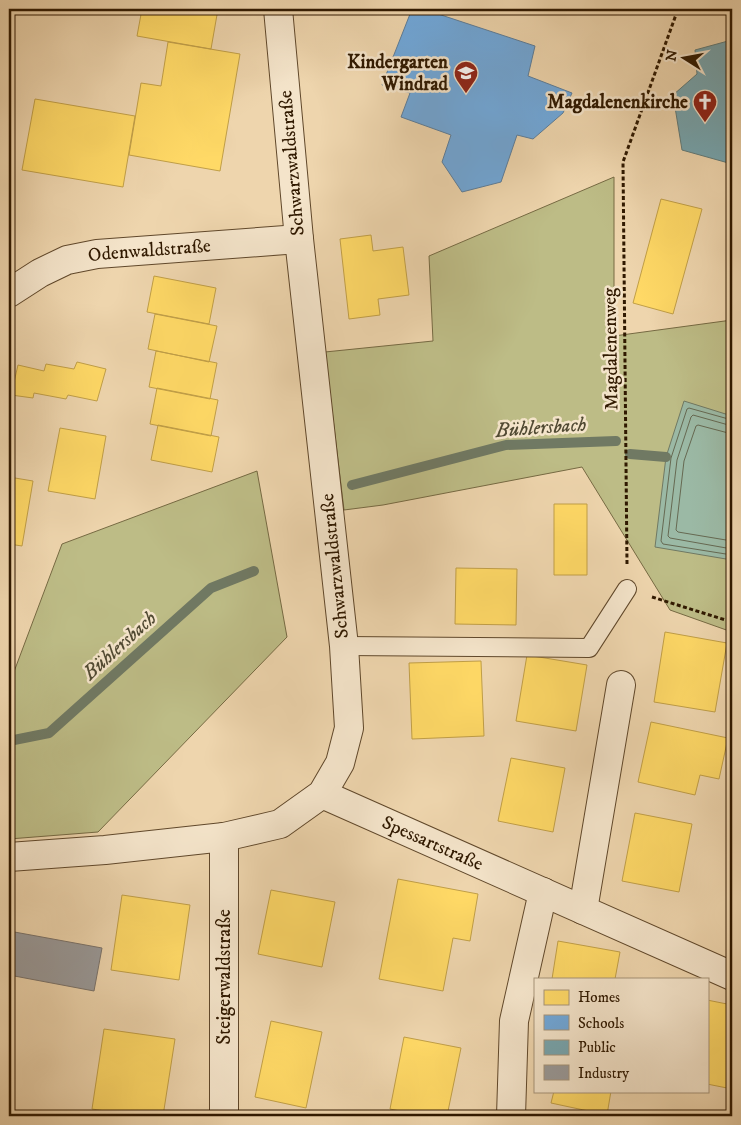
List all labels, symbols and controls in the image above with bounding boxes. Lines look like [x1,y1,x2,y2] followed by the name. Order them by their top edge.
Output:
[658,32,708,82] north arrow
[662,48,682,63] text: N
[347,51,449,96] place label: Kindergarten Windrad
[453,60,479,94] school or university icon: Kindergarten Windrad
[274,89,310,237] street label: Schwarzwaldstraße
[692,89,718,123] church icon: Magdalenenkirche
[547,91,688,114] place label: Magdalenenkirche
[86,234,212,267] street label: Odenwaldstraße
[598,287,624,410] street label: Magdalenenweg
[494,412,587,444] water label: Bühlersbach
[316,492,354,640] street label: Schwarzwaldstraße
[77,606,162,686] water label: Bühlersbach
[378,811,487,876] street label: Spessartstraße
[213,909,236,1045] street label: Steigerwaldstraße
[534,978,708,1092] legend
[578,988,620,1007] text: Homes
[578,1014,624,1033] text: Schools
[578,1038,616,1057] text: Public
[578,1064,630,1083] text: Industry

